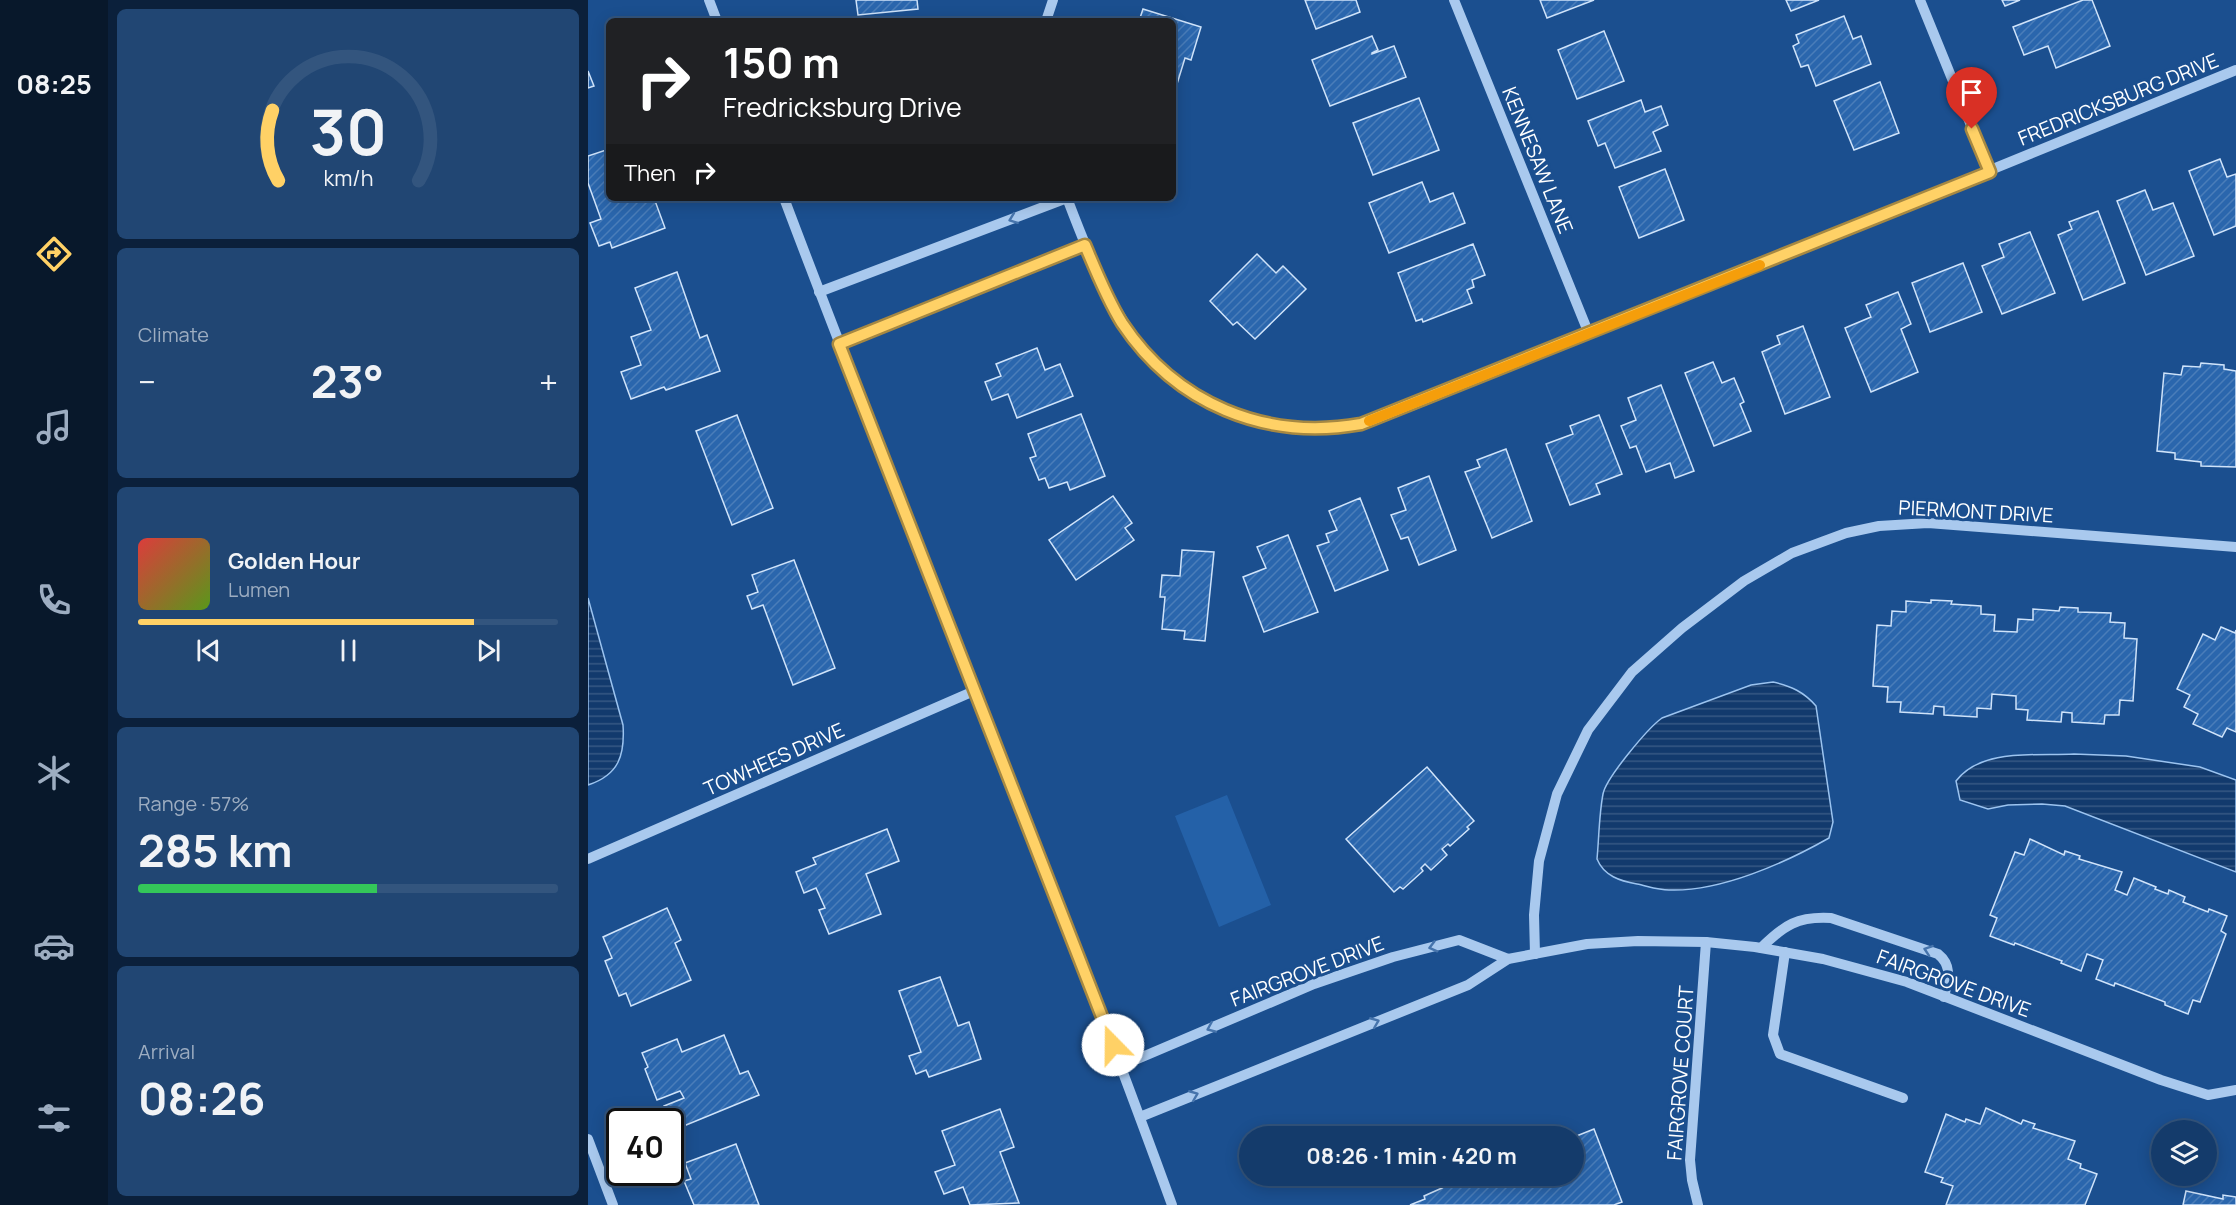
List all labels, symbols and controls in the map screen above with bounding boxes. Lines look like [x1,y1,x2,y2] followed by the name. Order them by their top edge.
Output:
[723,33,840,91] text: 150 m
[624,42,702,120] icon: right
[2014,46,2222,152] street label: FREDRICKSBURG DRIVE
[16,65,92,102] text: 08:25
[1946,67,1997,129] pin
[1955,76,1988,109] icon: arrive
[1496,83,1580,237] street label: KENNESAW LANE
[309,88,387,174] text: 30
[723,88,962,125] text: Fredricksburg Drive
[688,156,721,189] icon: right
[624,158,676,188] text: Then
[323,163,373,192] text: km/h
[1008,212,1019,224] one-way arrow
[33,233,75,275] icon: directions
[138,321,209,348] text: Climate
[311,350,384,412] text: 23°
[138,359,156,404] text: −
[539,359,558,404] text: +
[33,406,75,448] icon: music
[1898,493,2054,529] street label: PIERMONT DRIVE
[228,546,361,576] text: Golden Hour
[228,576,290,603] text: Lumen
[33,579,75,621] icon: phone
[192,634,225,667] icon: previous
[332,634,365,667] icon: pause
[472,634,505,667] icon: next
[700,716,848,802] street label: TOWHEES DRIVE
[33,752,75,794] icon: climate
[138,790,249,817] text: Range · 57%
[138,819,292,881] text: 285 km
[33,925,75,967] icon: car
[1227,929,1387,1013] street label: FAIRGROVE DRIVE
[1428,939,1438,952] one-way arrow
[1873,943,2035,1023] street label: FAIRGROVE DRIVE
[1923,945,1934,958] one-way arrow
[1660,985,1700,1161] street label: FAIRGROVE COURT
[1081,1013,1145,1077] position arrow
[1369,1017,1380,1029] one-way arrow
[1206,1021,1217,1033] one-way arrow
[138,1038,195,1065] text: Arrival
[138,1067,265,1129] text: 08:26
[1188,1090,1199,1102] one-way arrow
[33,1097,75,1139] icon: filters
[606,1108,684,1186] speed limit sign: 40
[2151,1120,2217,1186] map controls
[2151,1120,2217,1186] button: layers
[1306,1141,1517,1171] text: 08:26 · 1 min · 420 m

